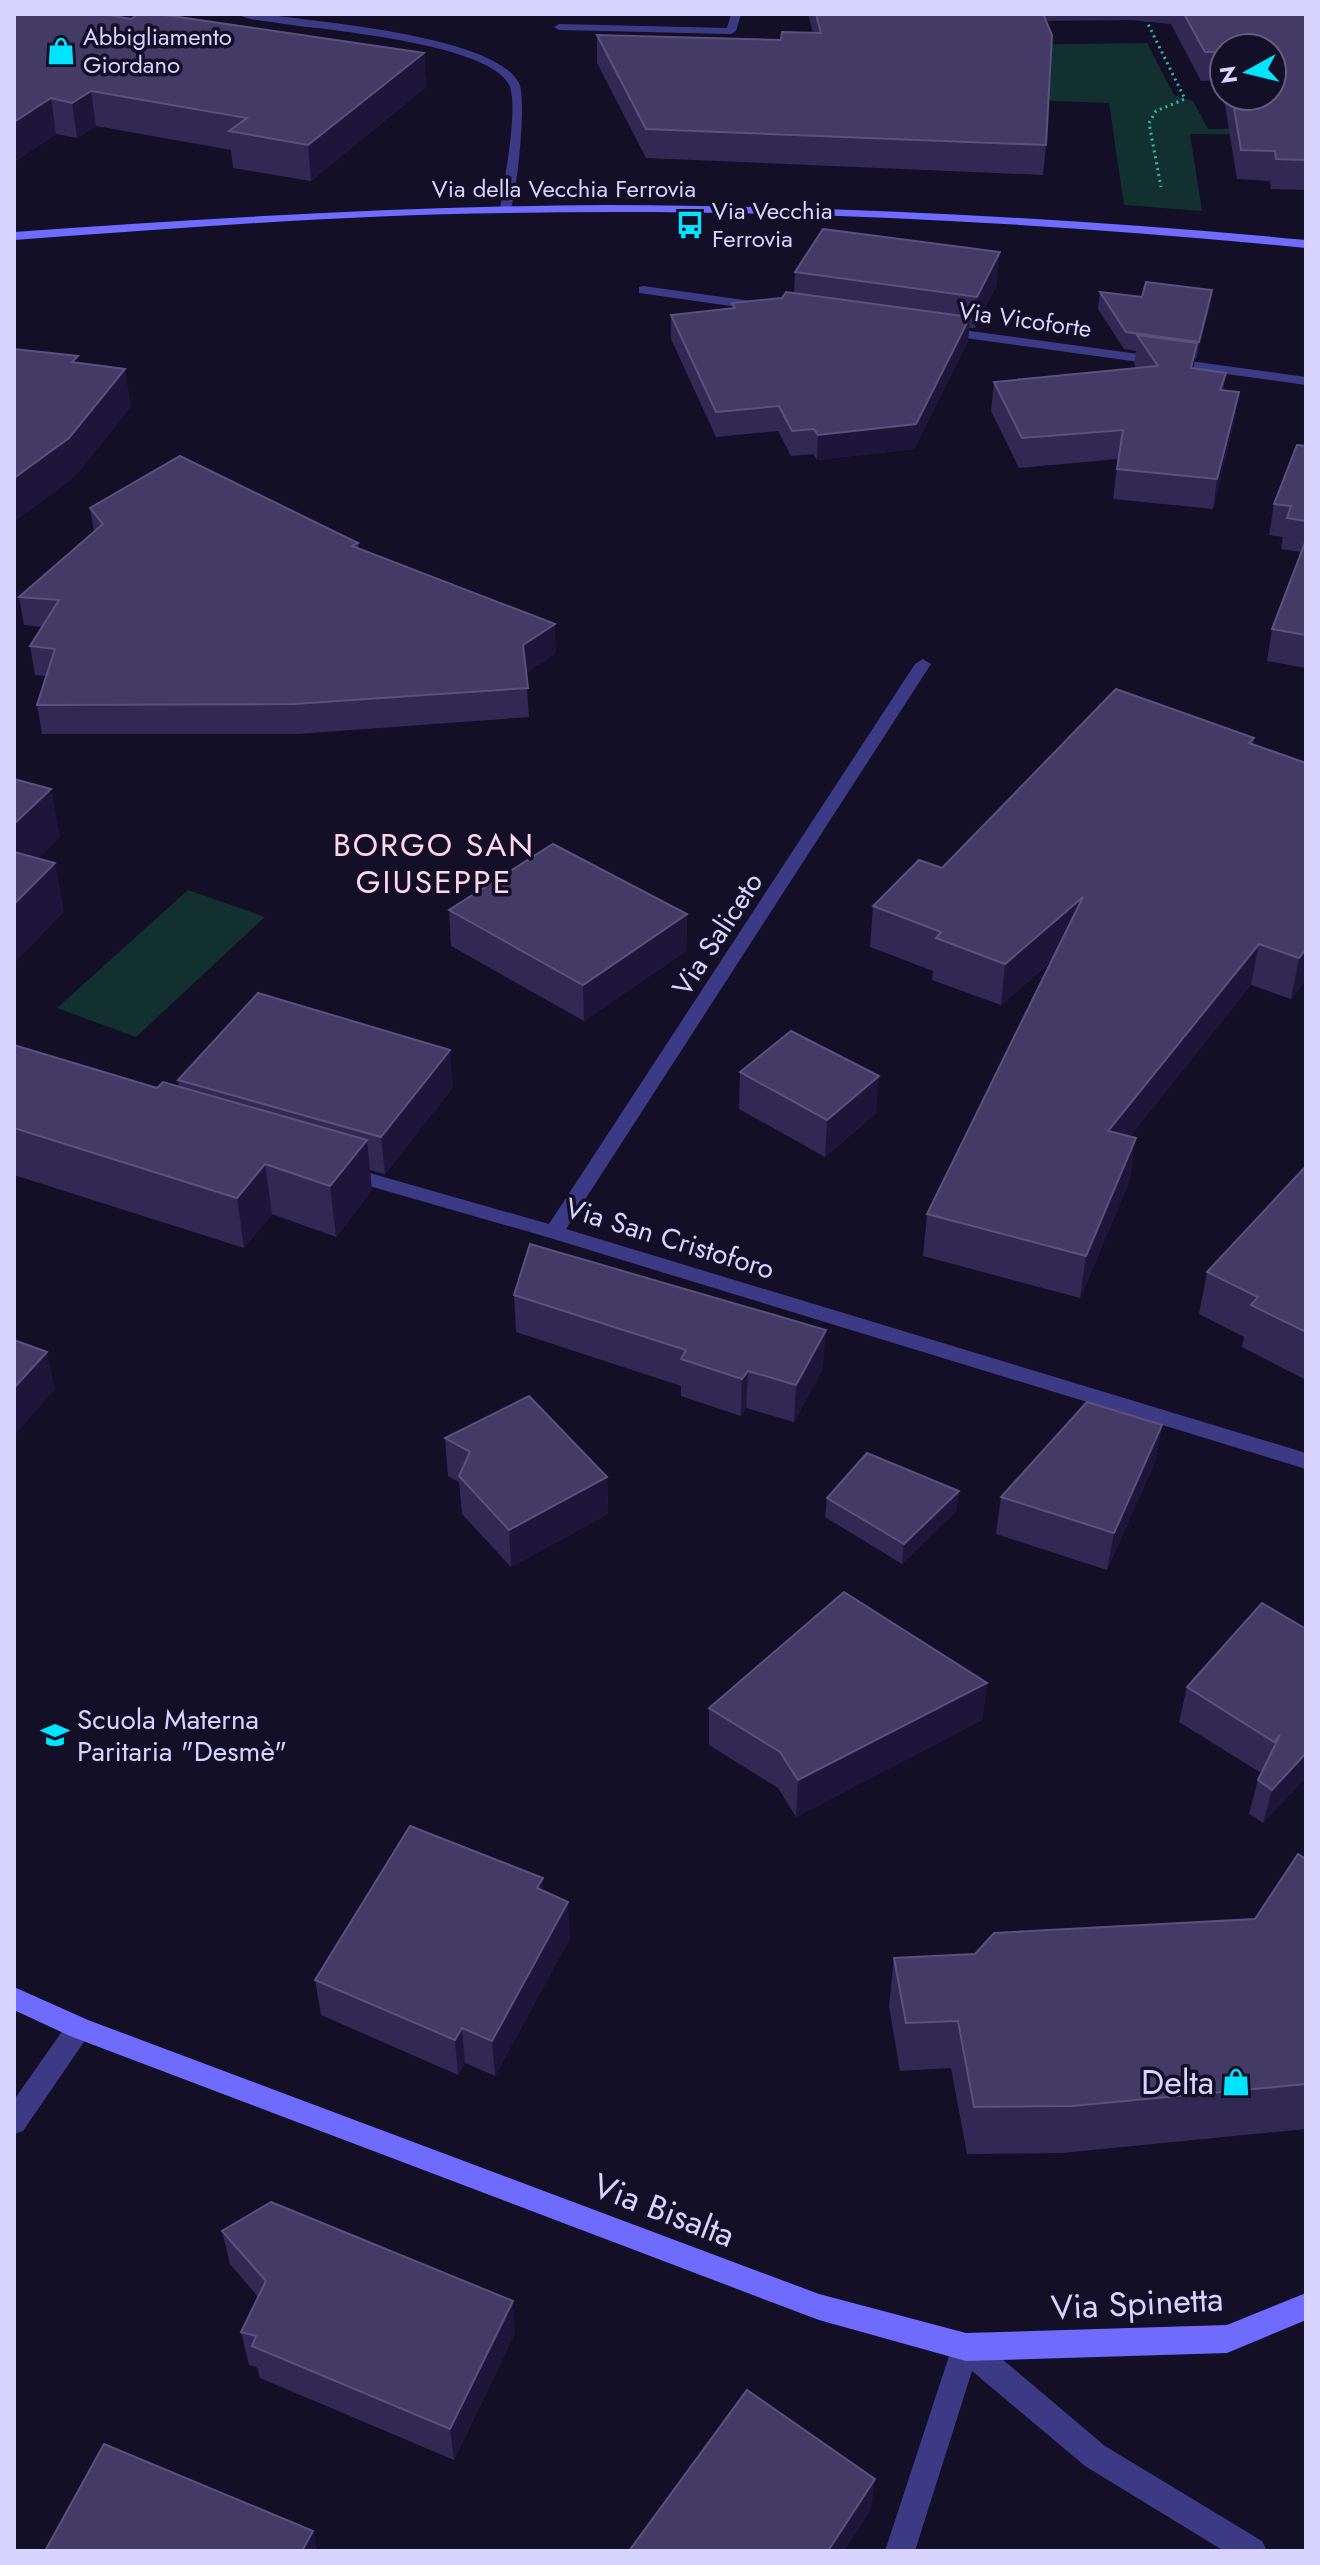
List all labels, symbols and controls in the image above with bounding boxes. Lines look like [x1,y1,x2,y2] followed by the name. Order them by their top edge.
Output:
[83,19,232,82] place label: Abbigliamento Giordano
[1208,32,1288,112] north arrow
[46,36,76,66] shop icon: Abbigliamento Giordano
[1211,64,1245,86] text: N
[432,171,696,206] street label: Via della Vecchia Ferrovia
[712,193,832,256] place label: Via Vecchia Ferrovia
[675,210,705,240] bus stop icon: Via Vecchia Ferrovia
[956,293,1094,346] street label: Via Vicoforte
[333,822,535,905] district label: BORGO SAN GIUSEPPE
[662,864,773,1004] street label: Via Saliceto
[560,1187,779,1290] street label: Via San Cristoforo
[77,1699,287,1772] place label: Scuola Materna Paritaria "Desmè"
[40,1720,70,1750] school or university icon: Scuola Materna Paritaria "Desmè"
[1141,2058,1214,2107] place label: Delta
[1221,2067,1251,2097] shop icon: Delta
[586,2161,742,2260] street label: Via Bisalta
[1049,2275,1225,2332] street label: Via Spinetta

